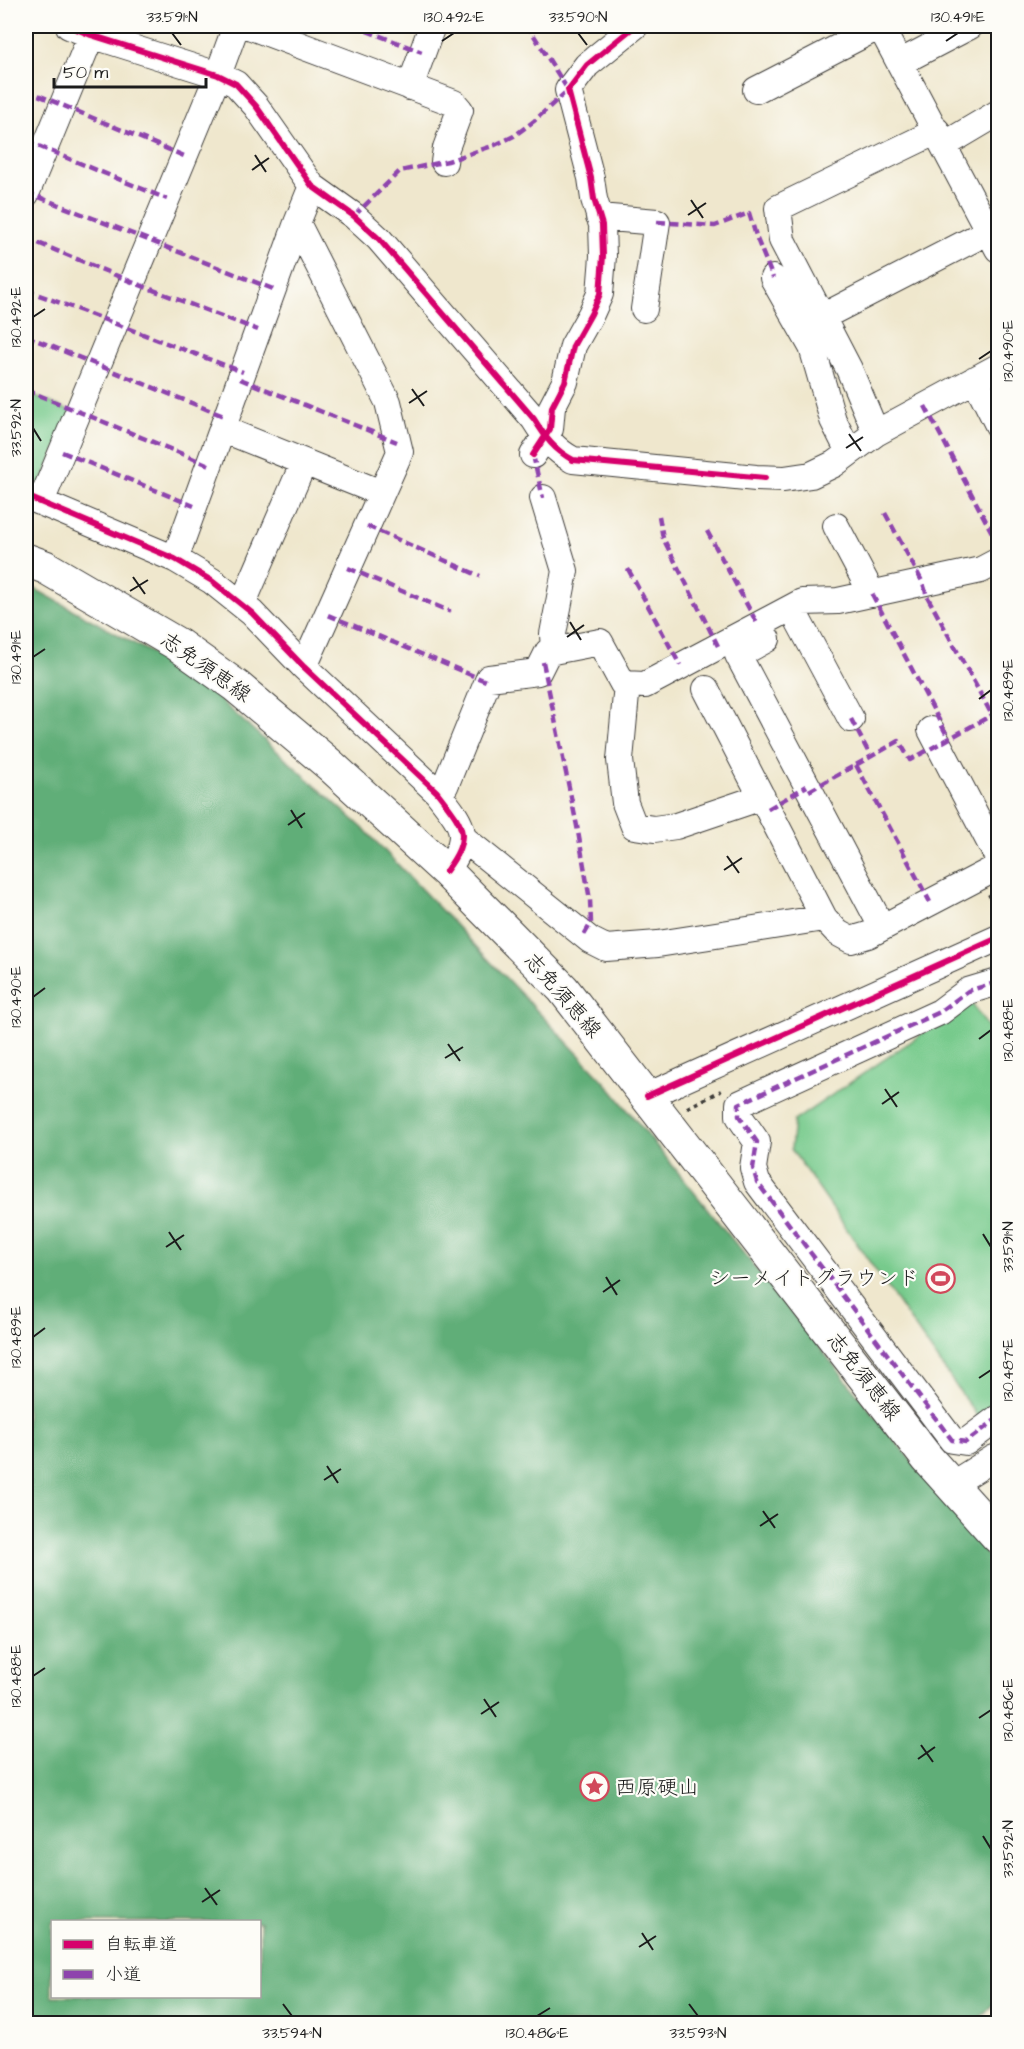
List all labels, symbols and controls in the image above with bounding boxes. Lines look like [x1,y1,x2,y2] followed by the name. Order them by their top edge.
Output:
[146,7,198,28] text: 33.591°N
[424,7,484,28] text: 130.492°E
[549,7,607,28] text: 33.590°N
[931,7,985,28] text: 130.491°E
[54,51,206,89] scale bar
[63,60,108,85] text: 50 m
[6,287,27,347] text: 130.492°E
[998,320,1019,382] text: 130.490°E
[6,399,27,457] text: 33.592°N
[154,625,257,709] street label: 志免須恵線
[6,630,27,684] text: 130.491°E
[998,659,1019,721] text: 130.489°E
[517,946,608,1044] street label: 志免須恵線
[6,966,27,1028] text: 130.490°E
[998,998,1019,1061] text: 130.488°E
[998,1221,1019,1273] text: 33.591°N
[924,1262,956,1294] sports icon: シーメイトグラウンド
[709,1264,919,1293] place label: シーメイトグラウンド
[6,1306,27,1368] text: 130.489°E
[820,1326,907,1427] street label: 志免須恵線
[998,1339,1019,1401] text: 130.487°E
[6,1644,27,1707] text: 130.488°E
[998,1679,1019,1741] text: 130.486°E
[578,1771,610,1803] place icon: 西原硬山
[615,1773,699,1802] place label: 西原硬山
[998,1820,1019,1878] text: 33.592°N
[51,1920,261,1998] legend
[105,1932,177,1957] text: 自転車道
[105,1962,141,1987] text: 小道
[262,2023,322,2044] text: 33.594°N
[506,2023,568,2044] text: 130.486°E
[670,2023,726,2044] text: 33.593°N

